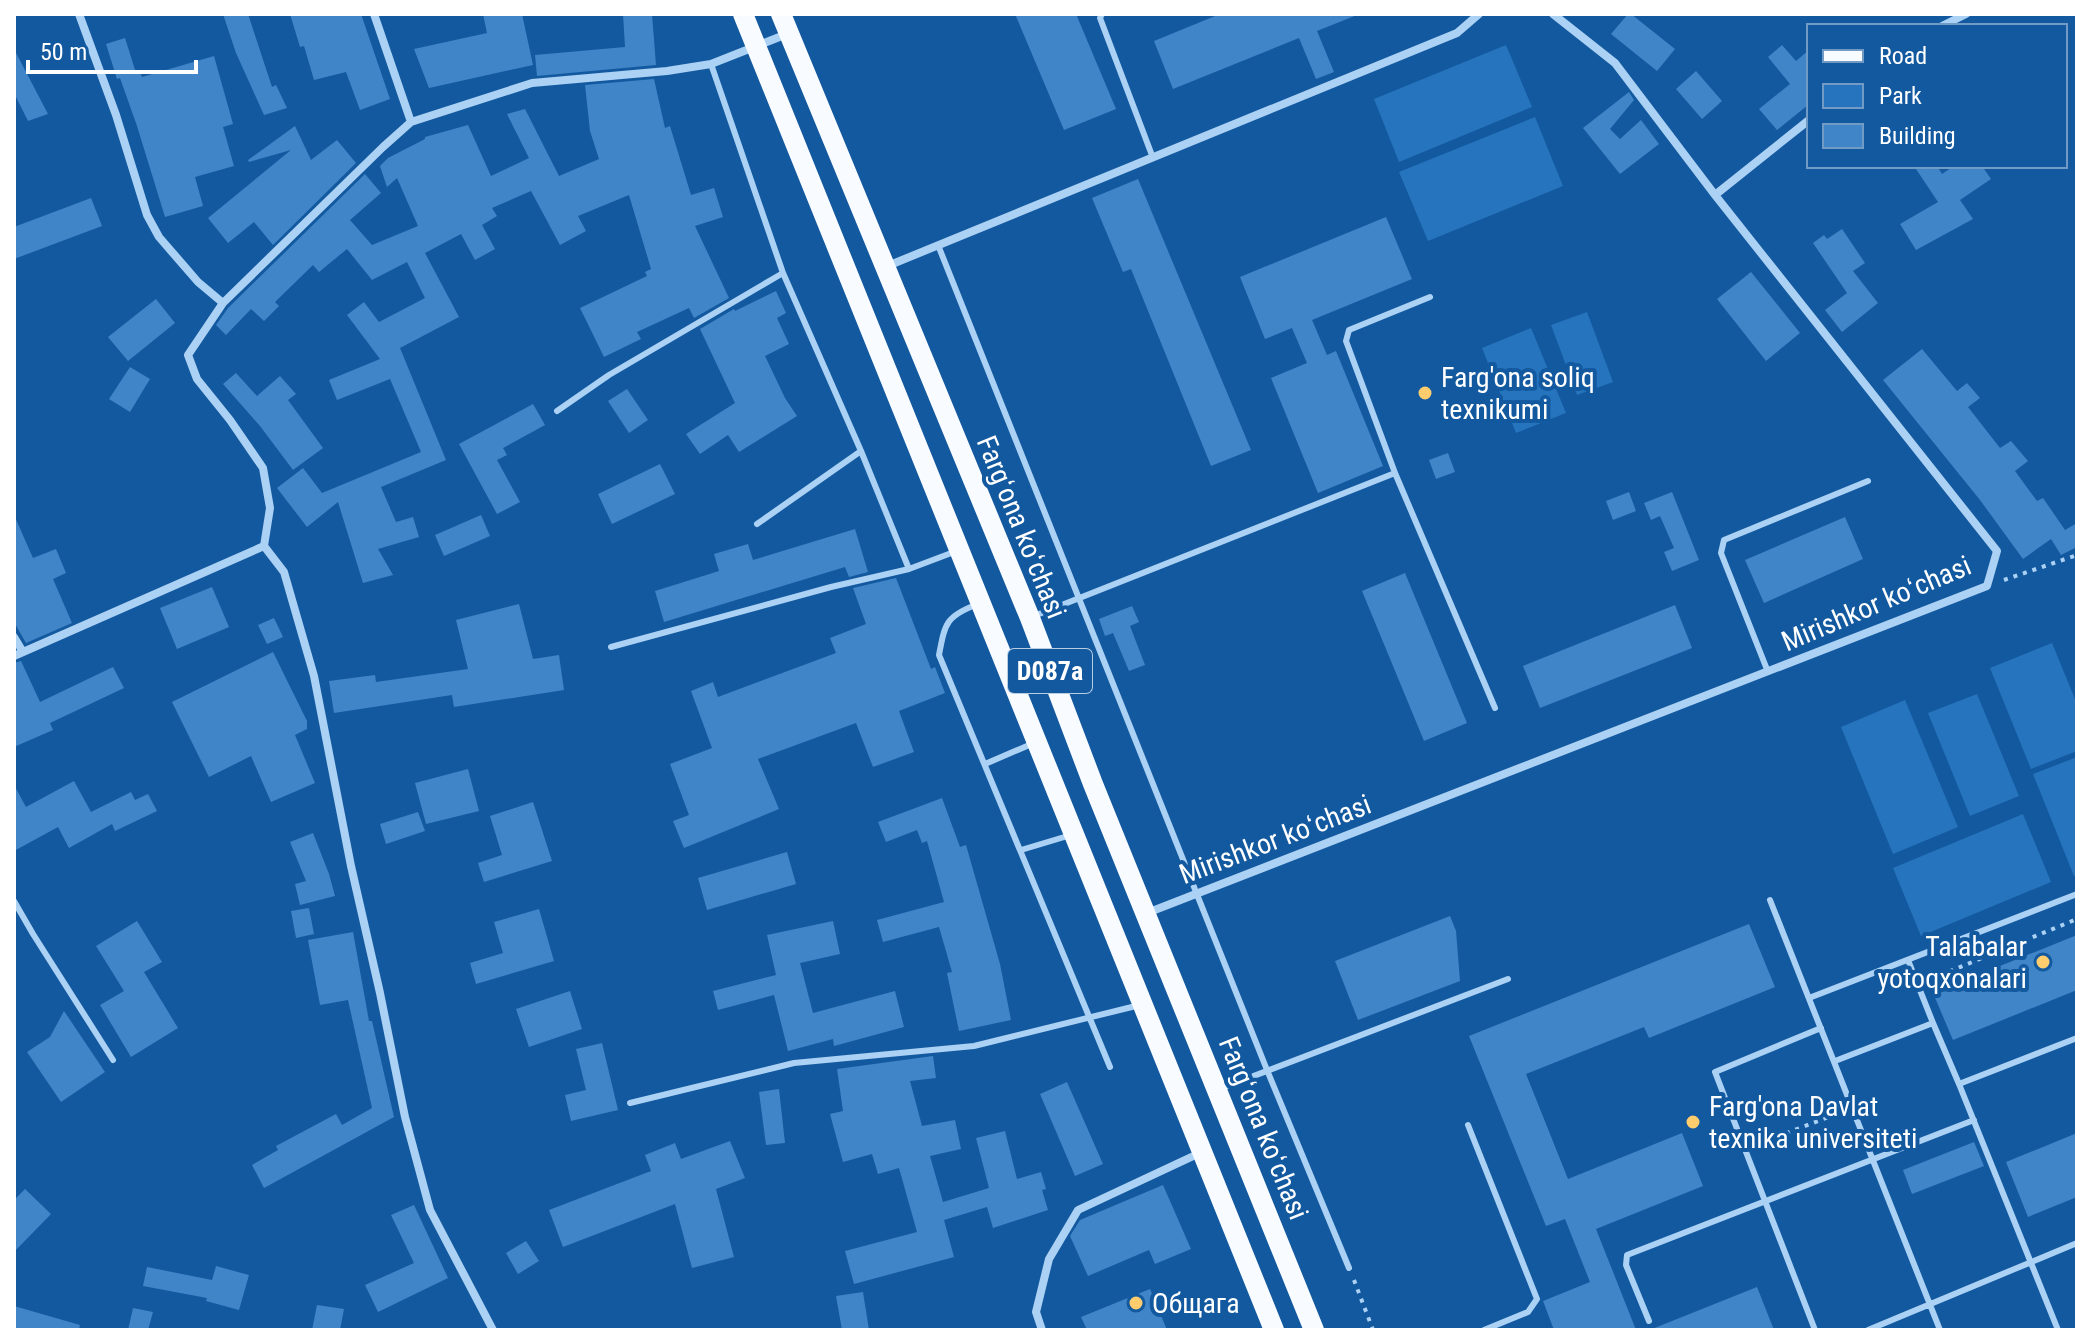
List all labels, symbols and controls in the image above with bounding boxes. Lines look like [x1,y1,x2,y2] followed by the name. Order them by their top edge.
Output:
[28,24,196,74] scale bar
[1807,24,2067,168] legend
[40,38,87,66] text: 50 m
[1879,42,1927,70] text: Road
[1879,82,1922,110] text: Park
[1879,122,1956,150] text: Building
[1441,361,1595,426] place label: Farg'ona soliq texnikumi
[1416,384,1434,402] marker: Farg'ona soliq texnikumi
[970,431,1073,623] street label: Fargʻona koʻchasi
[1777,549,1976,658] street label: Mirishkor koʻchasi
[1008,649,1092,693] road number: D087a
[1175,788,1376,891] street label: Mirishkor koʻchasi
[1878,930,2027,995] place label: Talabalar yotoqxonalari
[2034,953,2052,971] marker: Talabalar yotoqxonalari
[1212,1032,1315,1224] street label: Fargʻona koʻchasi
[1709,1090,1917,1155] place label: Farg'ona Davlat texnika universiteti
[1684,1113,1702,1131] marker: Farg'ona Davlat texnika universiteti
[1152,1287,1240,1320] place label: Общага
[1127,1294,1145,1312] marker: Общага

